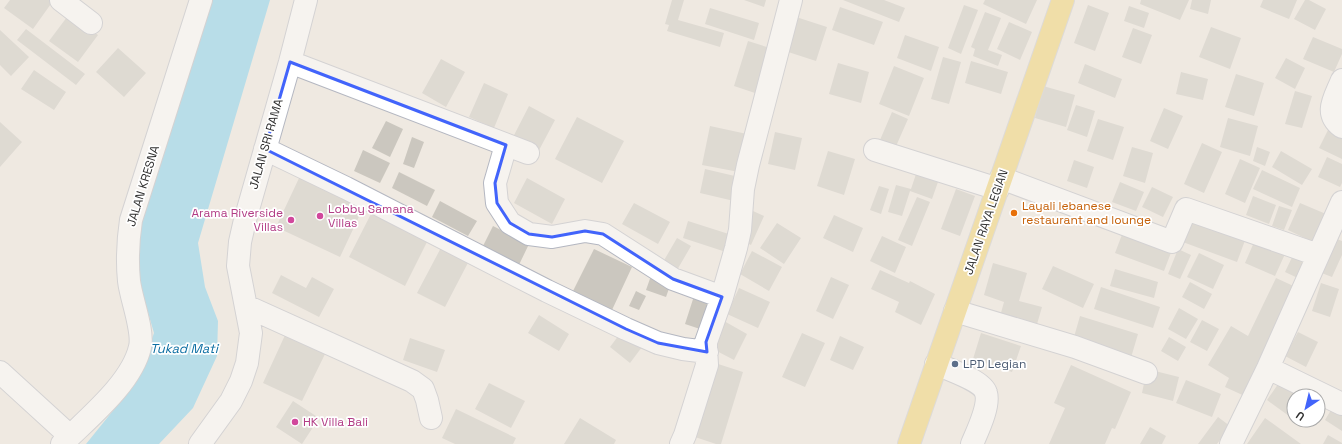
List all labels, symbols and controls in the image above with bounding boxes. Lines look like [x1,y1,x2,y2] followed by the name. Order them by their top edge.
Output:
[245,96,287,191] street label: JALAN SRI RAMA
[123,143,163,229] street label: JALAN KRESNA
[960,167,1012,277] street label: JALAN RAYA LEGIAN
[1022,198,1151,228] place label: Layali lebanese restaurant and lounge
[328,201,414,231] place label: Lobby Samana Villas
[192,205,283,235] place label: Arama Riverside Villas
[1009,208,1019,218] marker: Layali lebanese restaurant and lounge
[315,211,325,221] marker: Lobby Samana Villas
[286,215,296,225] marker: Arama Riverside Villas
[150,340,220,357] water label: Tukad Mati
[963,356,1026,372] place label: LPD Legian
[950,359,960,369] marker: LPD Legian
[1286,388,1326,428] north arrow
[1293,408,1307,424] text: U
[303,414,368,430] place label: HK Villa Bali
[290,417,300,427] marker: HK Villa Bali

